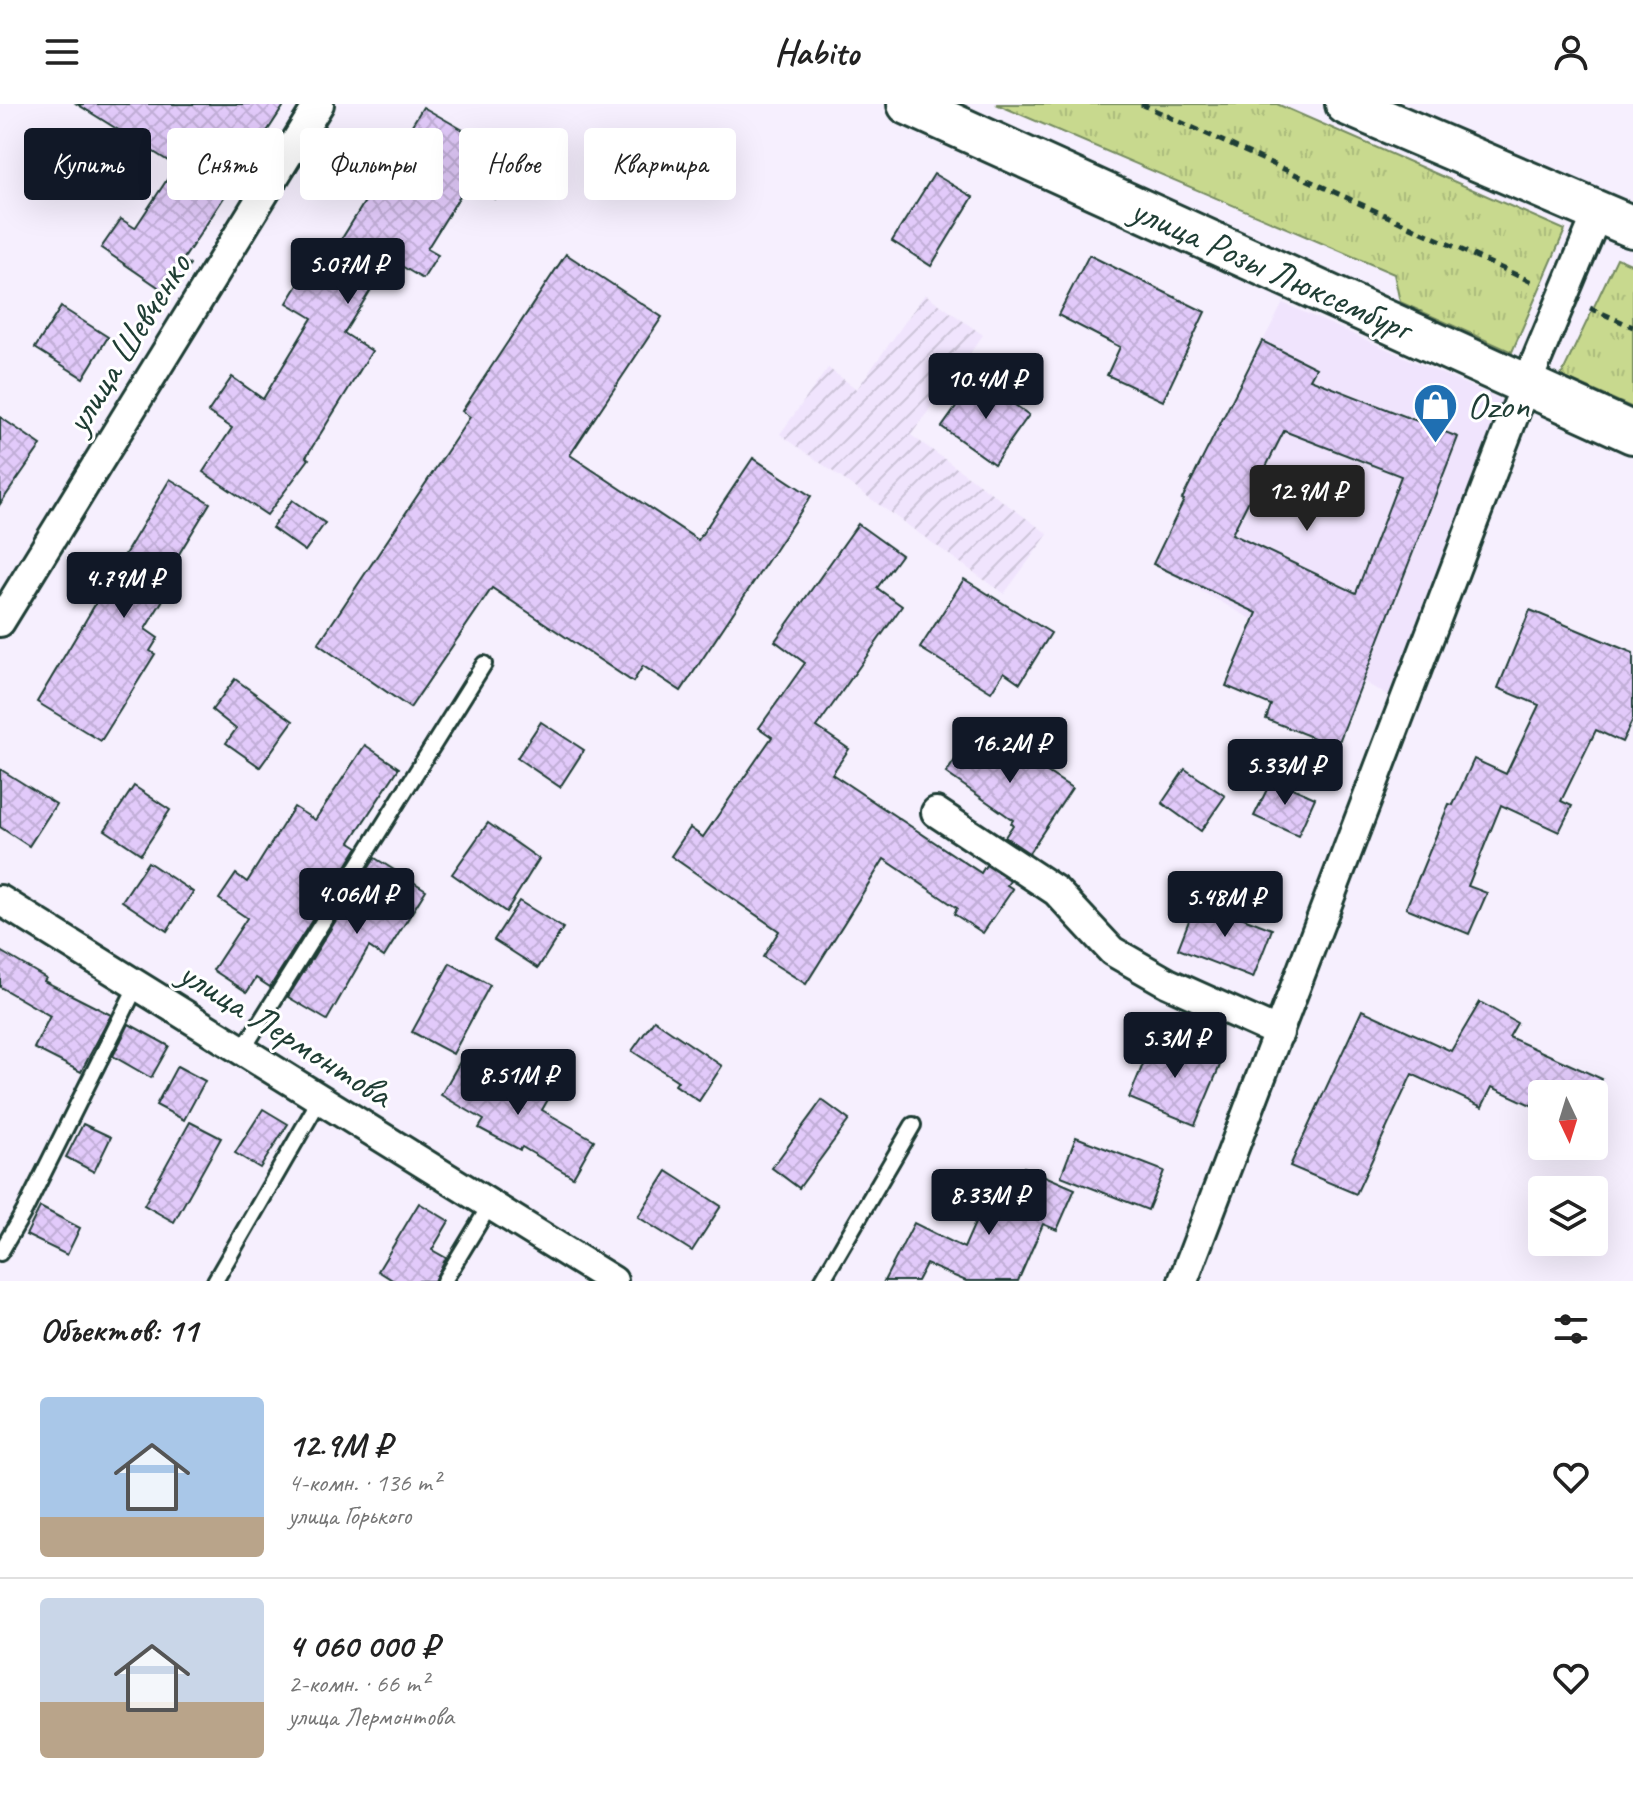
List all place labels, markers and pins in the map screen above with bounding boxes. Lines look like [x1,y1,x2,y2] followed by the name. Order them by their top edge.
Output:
[274,238,422,306] pin: 5.07M ₽
[912,353,1060,421] pin: 10.4M ₽
[1412,381,1460,444] shop icon: Ozon
[1467,382,1530,429] place label: Ozon
[1233,465,1381,533] pin: 12.9M ₽
[50,552,198,620] pin: 4.79M ₽
[936,717,1084,785] pin: 16.2M ₽
[1211,739,1359,807] pin: 5.33M ₽
[283,868,431,936] pin: 4.06M ₽
[1151,871,1299,939] pin: 5.48M ₽
[1110,1012,1240,1080] pin: 5.3M ₽
[444,1049,592,1117] pin: 8.51M ₽
[915,1169,1063,1237] pin: 8.33M ₽

